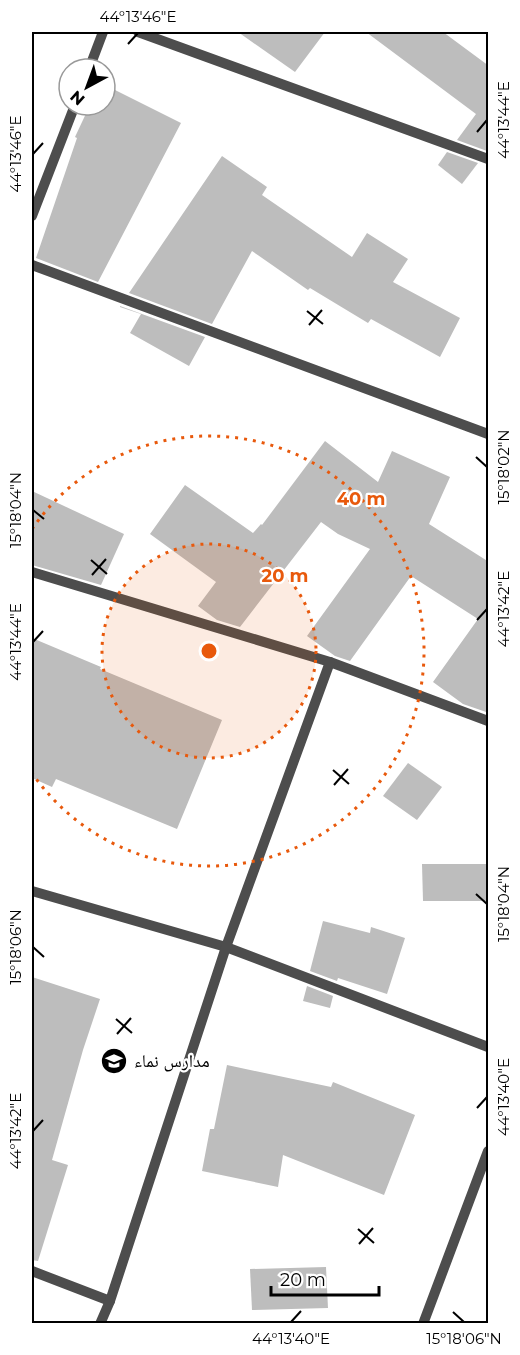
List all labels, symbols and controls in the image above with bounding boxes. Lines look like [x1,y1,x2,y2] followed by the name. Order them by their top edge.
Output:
[99,7,177,26] text: 44°13'46"E
[57,57,117,117] north arrow
[494,81,513,159] text: 44°13'44"E
[66,87,89,109] text: N
[6,115,25,193] text: 44°13'46"E
[494,429,513,505] text: 15°18'02"N
[6,472,25,548] text: 15°18'04"N
[337,488,385,510] text: 40 m
[262,565,308,587] text: 20 m
[494,571,513,647] text: 44°13'42"E
[6,603,25,681] text: 44°13'44"E
[199,641,219,661] centre of rings
[494,866,513,942] text: 15°18'04"N
[6,909,25,985] text: 15°18'06"N
[99,1046,129,1076] school or university icon: مدارس نماء
[134,1050,210,1072] place label: مدارس نماء
[494,1058,513,1136] text: 44°13'40"E
[6,1093,25,1169] text: 44°13'42"E
[271,1259,379,1297] scale bar
[280,1269,326,1291] text: 20 m
[252,1329,330,1348] text: 44°13'40"E
[426,1329,502,1348] text: 15°18'06"N

